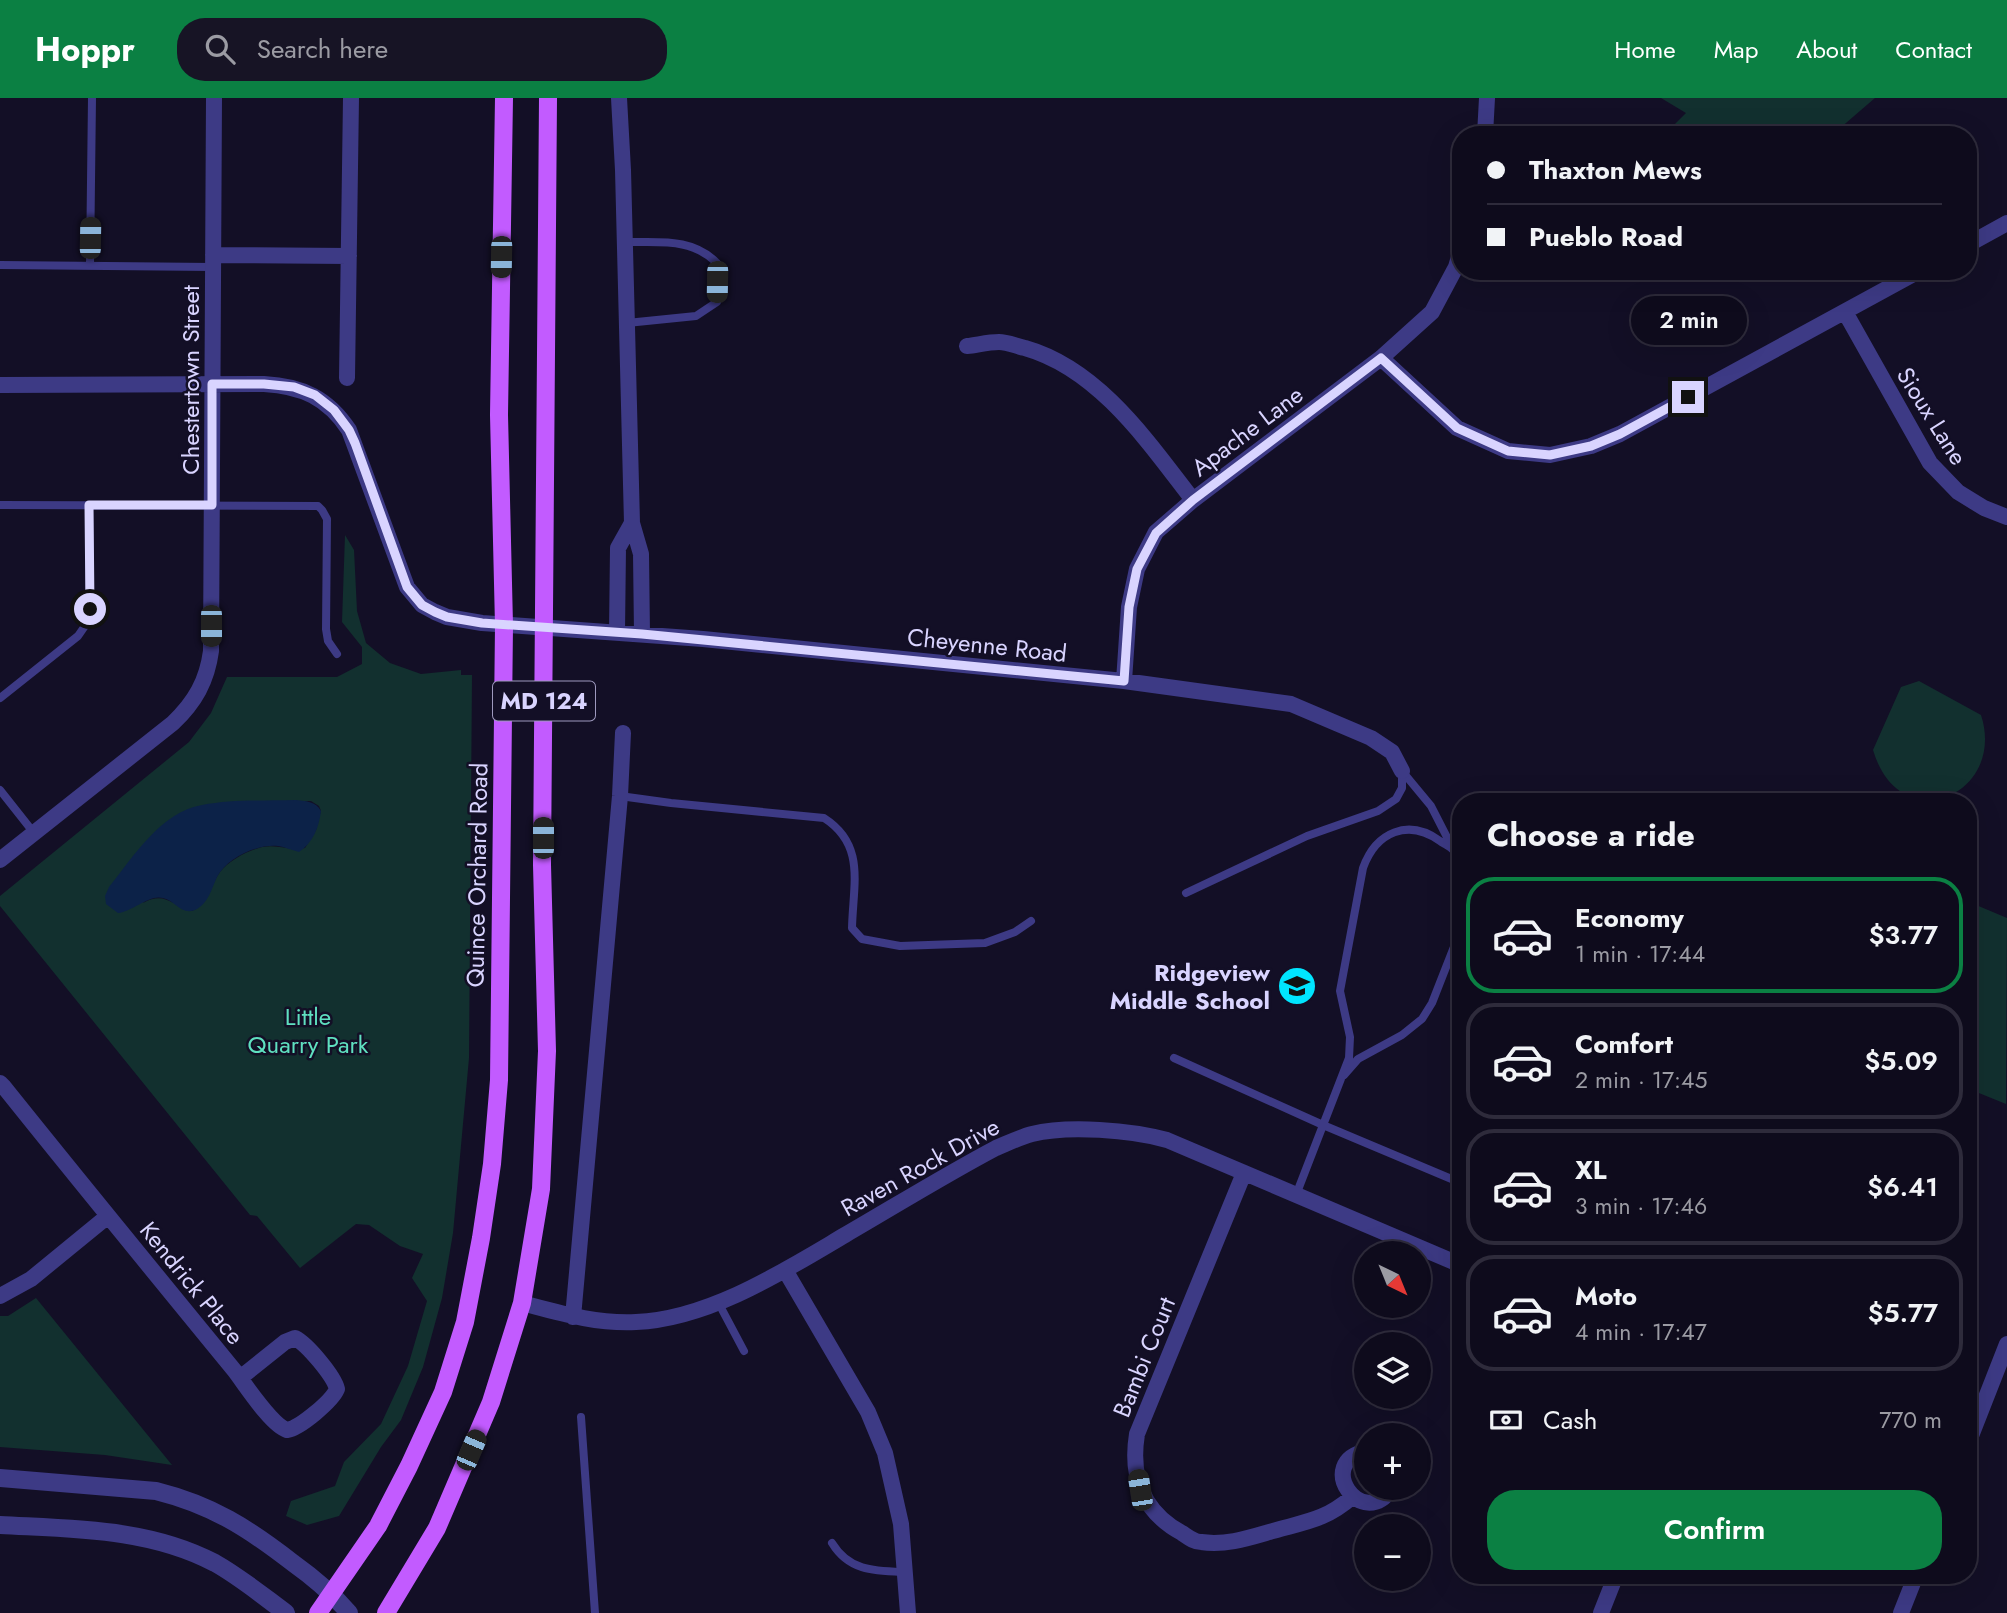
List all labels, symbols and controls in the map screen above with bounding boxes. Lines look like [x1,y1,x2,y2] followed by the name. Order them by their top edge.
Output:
[177,18,667,81] search box
[35,26,135,73] text: Hoppr
[201,30,239,68] icon: search
[257,30,388,68] text: Search here
[1614,32,1676,67] text: Home
[1714,32,1758,67] text: Map
[1796,32,1857,67] text: About
[1895,32,1972,67] text: Contact
[1529,151,1702,189] text: Thaxton Mews
[80,217,101,259] car
[1529,218,1683,256] text: Pueblo Road
[491,236,512,278] car
[707,261,728,303] car
[173,285,208,475] street label: Chestertown Street
[1630,296,1746,344] callout: 2 min
[1659,303,1719,337] text: 2 min
[1888,360,1976,472] street label: Sioux Lane
[1184,377,1310,485] street label: Apache Lane
[1672,381,1704,413] route end
[74,593,106,625] route start
[201,605,222,647] car
[906,619,1068,671] street label: Cheyenne Road
[493,681,595,720] road number: MD 124
[458,762,496,988] street label: Quince Orchard Road
[1487,812,1695,858] text: Choose a ride
[533,817,554,859] car
[1575,899,1684,937] text: Economy
[1491,904,1554,967] icon: car
[1869,916,1938,954] text: $3.77
[1575,937,1705,971] text: 1 min · 17:44
[1110,955,1271,1018] place label: Ridgeview Middle School
[1276,965,1318,1007] school or university icon: Ridgeview Middle School
[248,999,369,1062] park label: Little Quarry Park
[1575,1025,1673,1063] text: Comfort
[1491,1030,1554,1093] icon: car
[1864,1042,1938,1080] text: $5.09
[1575,1063,1707,1097] text: 2 min · 17:45
[834,1109,1006,1225] street label: Raven Rock Drive
[1575,1151,1607,1189] text: XL
[1491,1156,1554,1219] icon: car
[1867,1168,1938,1206] text: $6.41
[1575,1189,1707,1223] text: 3 min · 17:46
[131,1214,253,1352] street label: Kendrick Place
[1354,1241,1432,1318] north arrow
[1354,1241,1431,1591] map controls
[1575,1277,1637,1315] text: Moto
[1491,1282,1554,1345] icon: car
[1104,1291,1184,1422] street label: Bambi Court
[1868,1294,1938,1332] text: $5.77
[1575,1315,1707,1349] text: 4 min · 17:47
[1354,1332,1431,1409] button: layers
[1487,1401,1525,1439] icon: cash
[1543,1401,1597,1439] text: Cash
[1879,1403,1942,1437] text: 770 m
[1354,1423,1431,1500] button: +
[454,1427,489,1473] car
[1127,1468,1154,1512] car
[1487,1490,1942,1570] button: Confirm
[1354,1514,1431,1591] button: −

